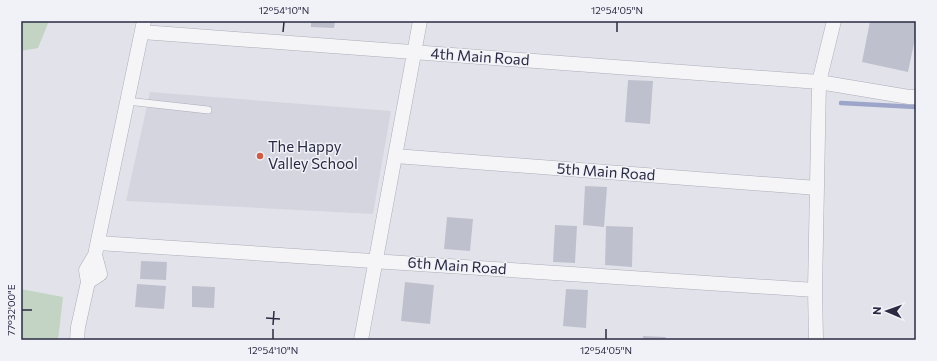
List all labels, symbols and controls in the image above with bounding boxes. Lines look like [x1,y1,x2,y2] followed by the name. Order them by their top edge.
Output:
[259,4,309,16] text: 12°54'10"N
[591,4,643,16] text: 12°54'05"N
[430,44,530,68] street label: 4th Main Road
[268,137,358,172] place label: The Happy Valley School
[255,151,265,161] marker: The Happy Valley School
[556,159,656,183] street label: 5th Main Road
[407,253,507,277] street label: 6th Main Road
[5,284,17,336] text: 77°32'00"E
[867,291,907,331] north arrow
[870,306,883,315] text: N
[248,344,298,356] text: 12°54'10"N
[580,344,632,356] text: 12°54'05"N

